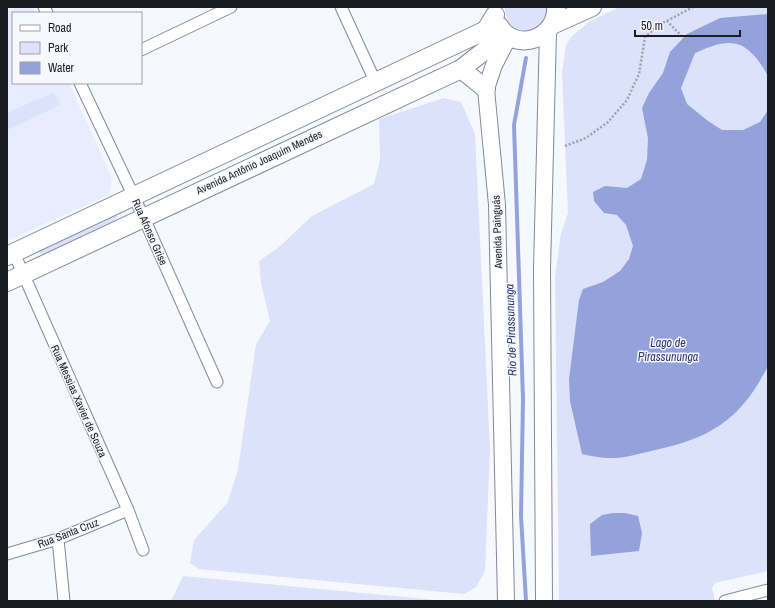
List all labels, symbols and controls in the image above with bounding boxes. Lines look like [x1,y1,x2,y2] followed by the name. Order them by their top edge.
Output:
[12,12,142,84] legend
[635,12,740,38] scale bar
[641,18,663,34] text: 50 m
[48,20,72,36] text: Road
[48,40,68,56] text: Park
[48,60,75,76] text: Water
[193,126,325,198] street label: Avenida Antônio Joaquim Mendes
[489,195,505,270] street label: Avenida Painguás
[129,197,171,267] street label: Rua Afonso Grise
[501,283,521,376] water label: Rio de Pirassununga
[638,335,699,365] water label: Lago de Pirassununga
[48,343,110,459] street label: Rua Messias Xavier de Souza
[36,515,101,551] street label: Rua Santa Cruz

